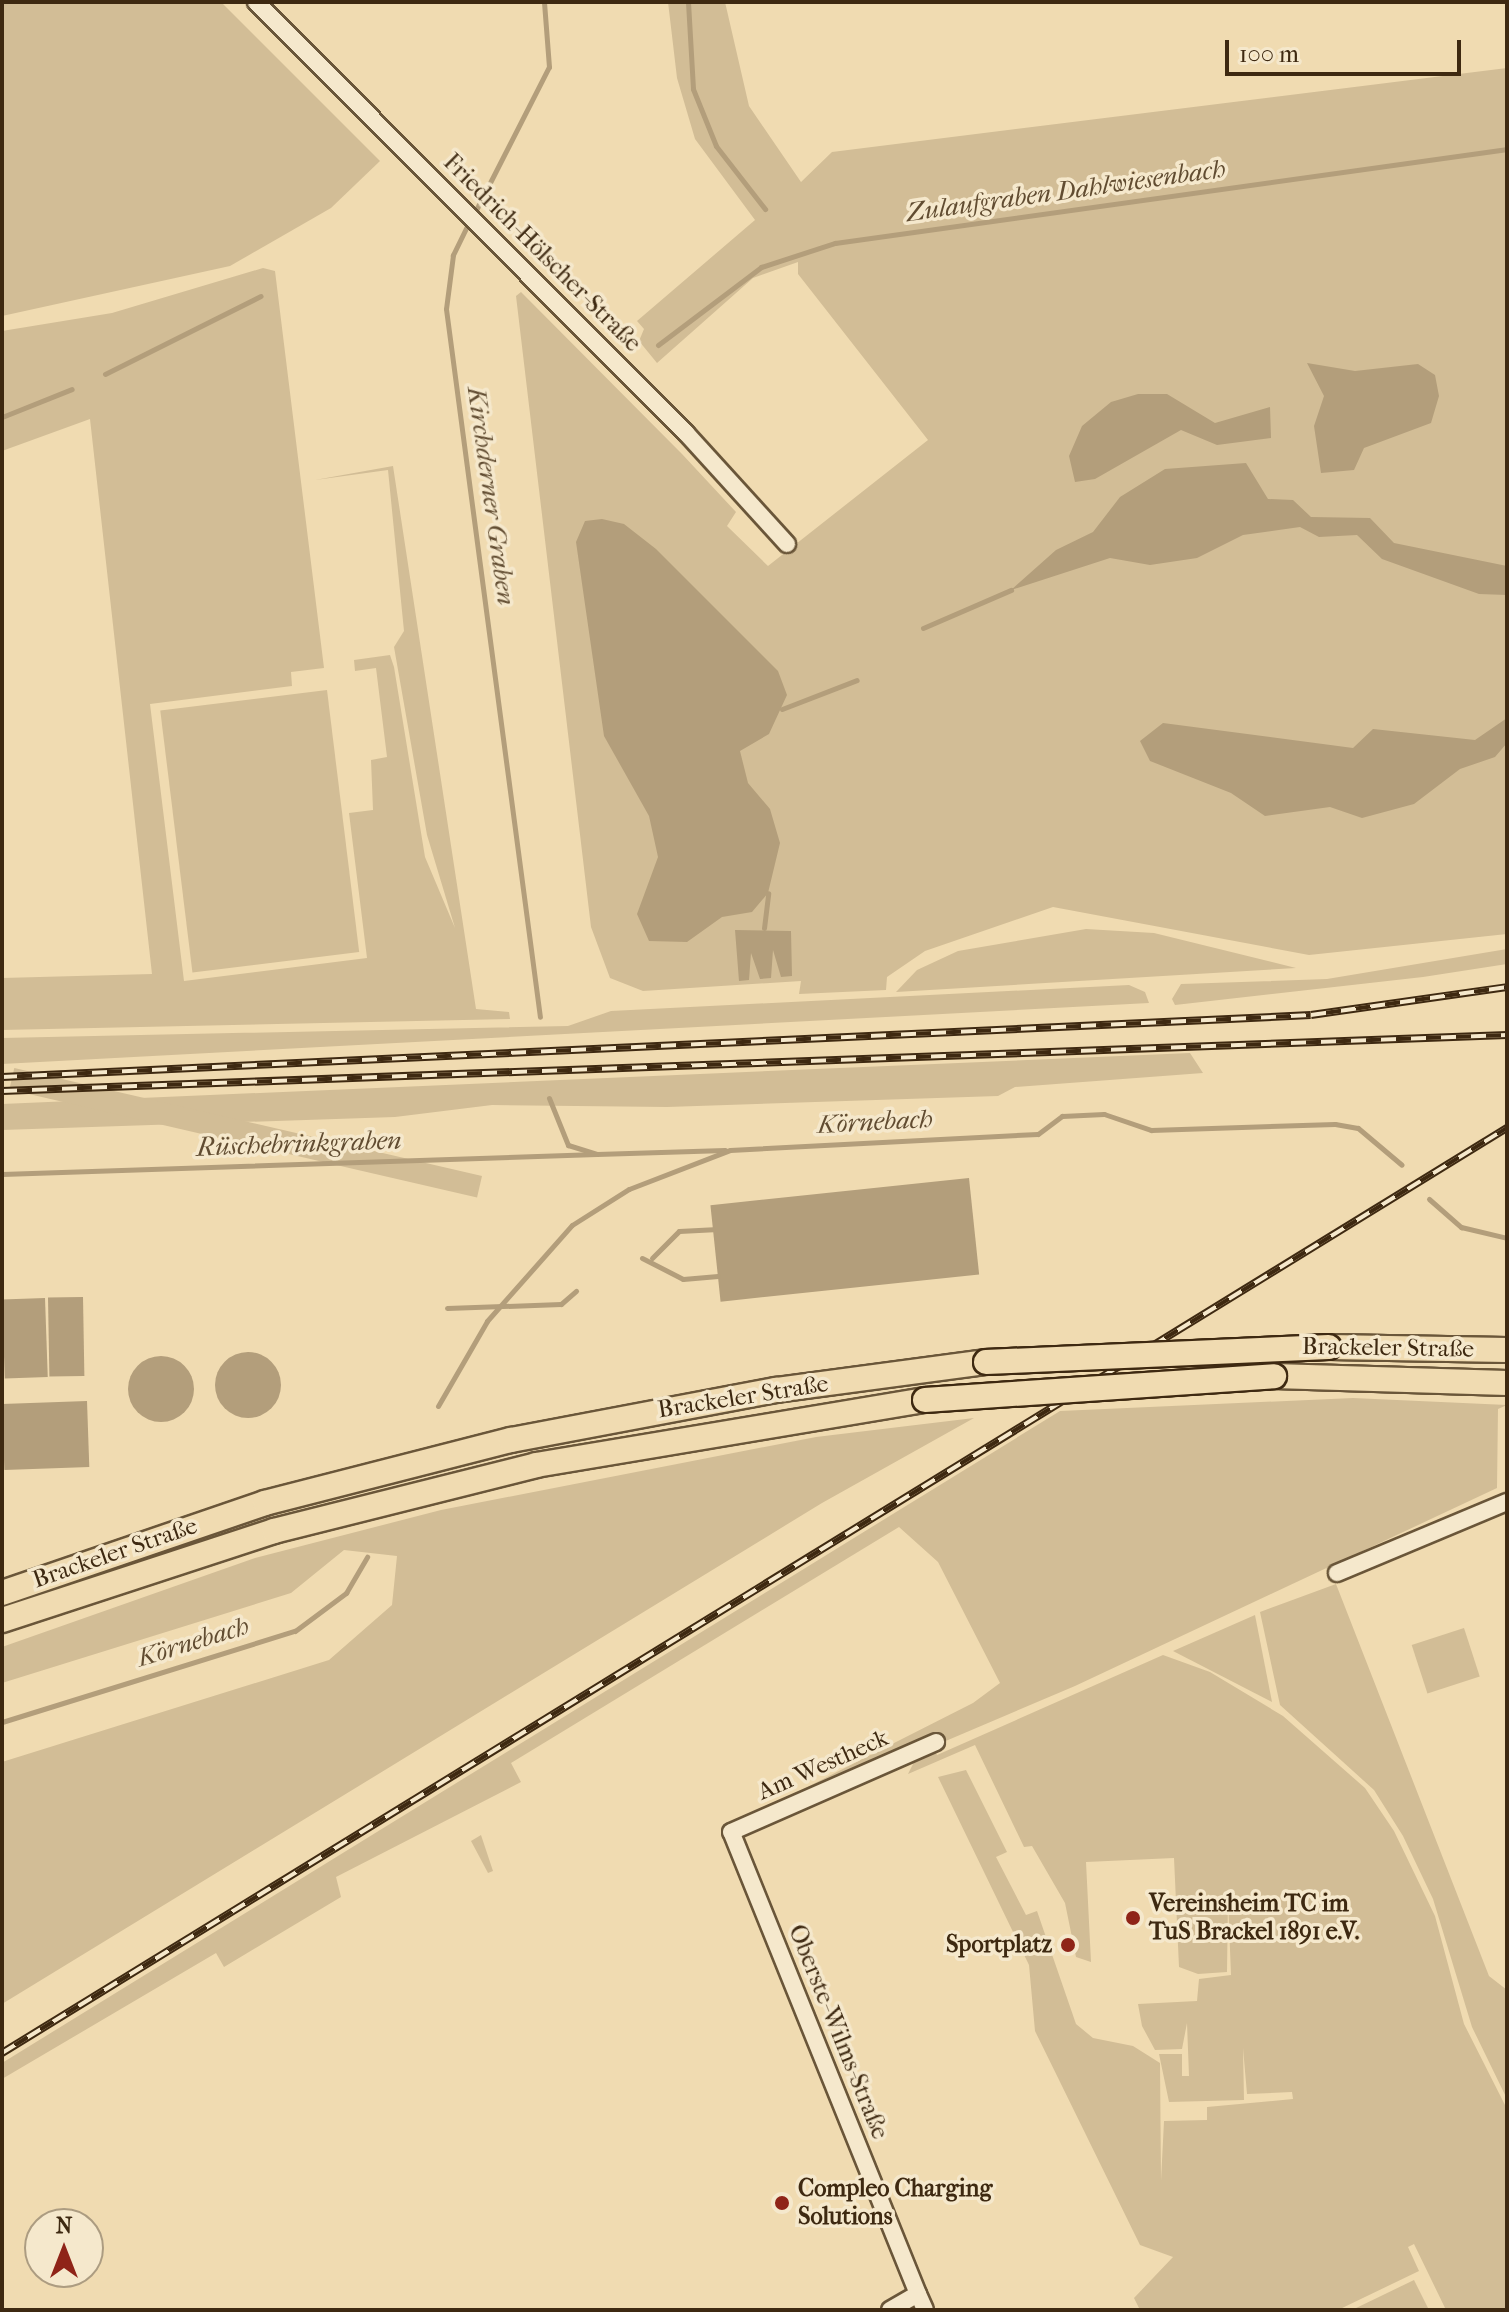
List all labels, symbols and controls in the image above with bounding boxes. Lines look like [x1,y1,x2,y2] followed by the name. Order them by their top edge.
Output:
[1229,24,1465,74] scale bar
[1239,40,1299,68] text: 100 m
[437,148,647,358] street label: Friedrich-Hölscher-Straße
[904,153,1228,229] water label: Zulaufgraben Dahlwiesenbach
[460,385,522,607] water label: Kirchderner Graben
[817,1103,933,1141] water label: Körnebach
[196,1125,402,1163] water label: Rüschebrinkgraben
[1302,1332,1474,1364] street label: Brackeler Straße
[656,1369,830,1425] street label: Brackeler Straße
[29,1511,201,1595] street label: Brackeler Straße
[133,1610,253,1674] water label: Körnebach
[753,1723,893,1807] street label: Am Westheck
[1149,1890,1359,1946] place label: Vereinsheim TC im TuS Brackel 1891 e.V.
[1124,1909,1142,1927] marker: Vereinsheim TC im TuS Brackel 1891 e.V.
[782,1921,894,2143] street label: Oberste-Wilms-Straße
[946,1931,1052,1959] place label: Sportplatz
[1059,1936,1077,1954] marker: Sportplatz
[798,2175,992,2231] place label: Compleo Charging Solutions
[773,2194,791,2212] marker: Compleo Charging Solutions
[24,2208,104,2288] north arrow
[56,2213,72,2239] text: N

